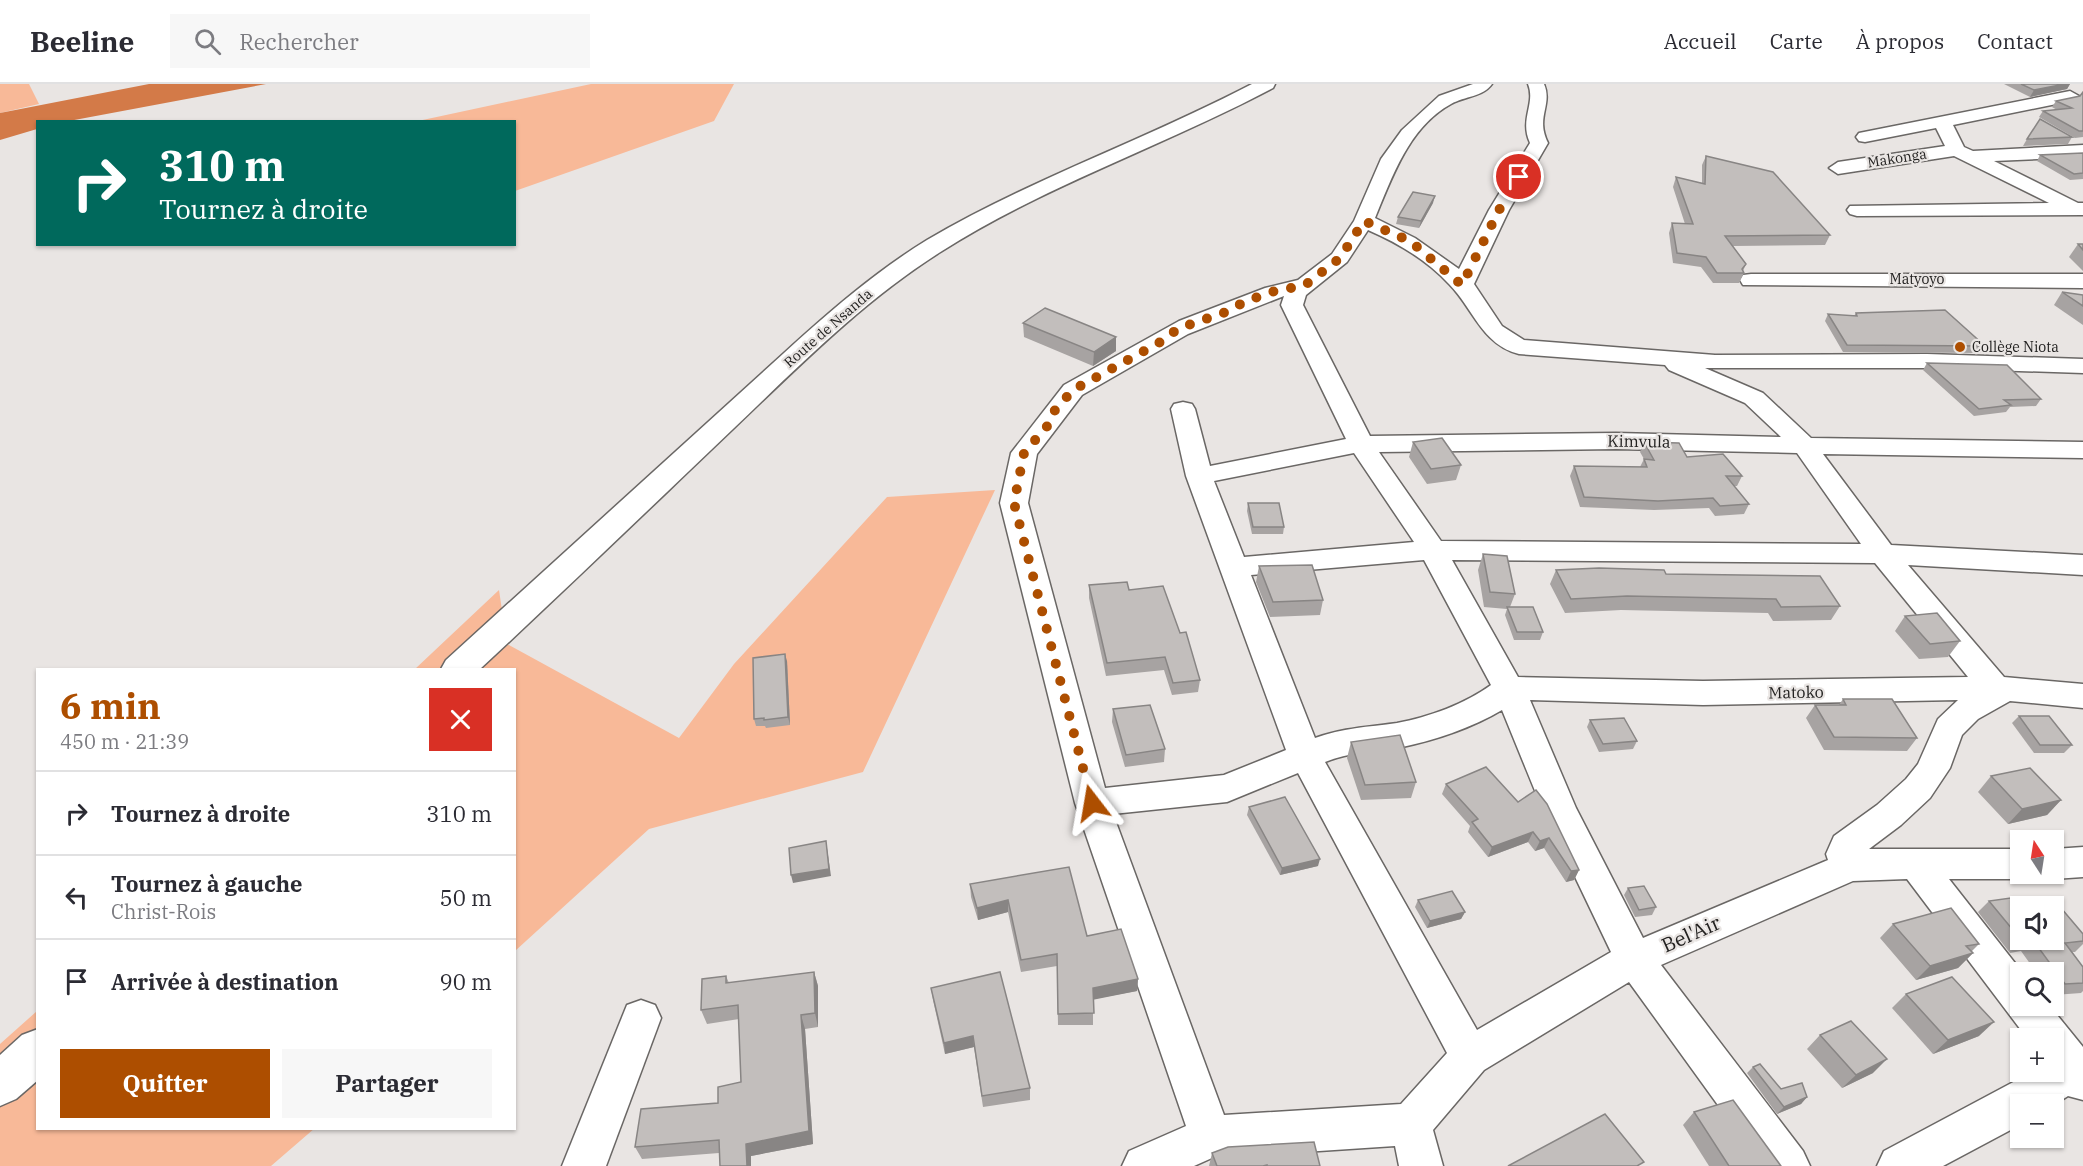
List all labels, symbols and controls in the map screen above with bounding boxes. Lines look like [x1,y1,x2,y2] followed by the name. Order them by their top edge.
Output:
[170,14,590,68] search box
[30,23,134,60] text: Beeline
[191,25,224,58] icon: search
[239,27,359,56] text: Rechercher
[1664,27,1737,55] text: Accueil
[1770,27,1823,55] text: Carte
[1856,27,1944,55] text: À propos
[1977,27,2053,55] text: Contact
[159,138,285,193] text: 310 m
[60,144,138,222] icon: right
[1866,144,1928,172] street label: Makonga
[1493,151,1544,202] pin
[1502,160,1535,193] icon: arrive
[159,191,368,226] text: Tournez à droite
[1889,270,1945,288] street label: Matyoyo
[780,285,876,371] street label: Route de Nsanda
[1972,338,2059,356] place label: Collège Niota
[1953,340,1967,354] marker: Collège Niota
[1607,430,1671,452] street label: Kimvula
[60,682,161,729] text: 6 min
[1768,682,1824,702] street label: Matoko
[429,688,492,751] button: close
[60,728,189,755] text: 450 m · 21:39
[1060,771,1124,835] position arrow
[60,797,93,830] icon: right
[111,799,290,828] text: Tournez à droite
[426,799,492,828] text: 310 m
[2010,830,2064,884] north arrow
[2010,830,2064,1148] map controls
[111,869,302,898] text: Tournez à gauche
[60,881,93,914] icon: left
[440,883,492,912] text: 50 m
[2010,896,2064,950] button: sound
[111,898,216,925] text: Christ-Rois
[1657,909,1725,958] street label: Bel'Air
[2010,962,2064,1016] button: search
[60,965,93,998] icon: arrive
[111,967,339,996] text: Arrivée à destination
[440,967,492,996] text: 90 m
[2010,1028,2064,1082] button: +
[60,1049,270,1118] button: Quitter
[282,1049,492,1118] button: Partager
[2010,1094,2064,1148] button: −

